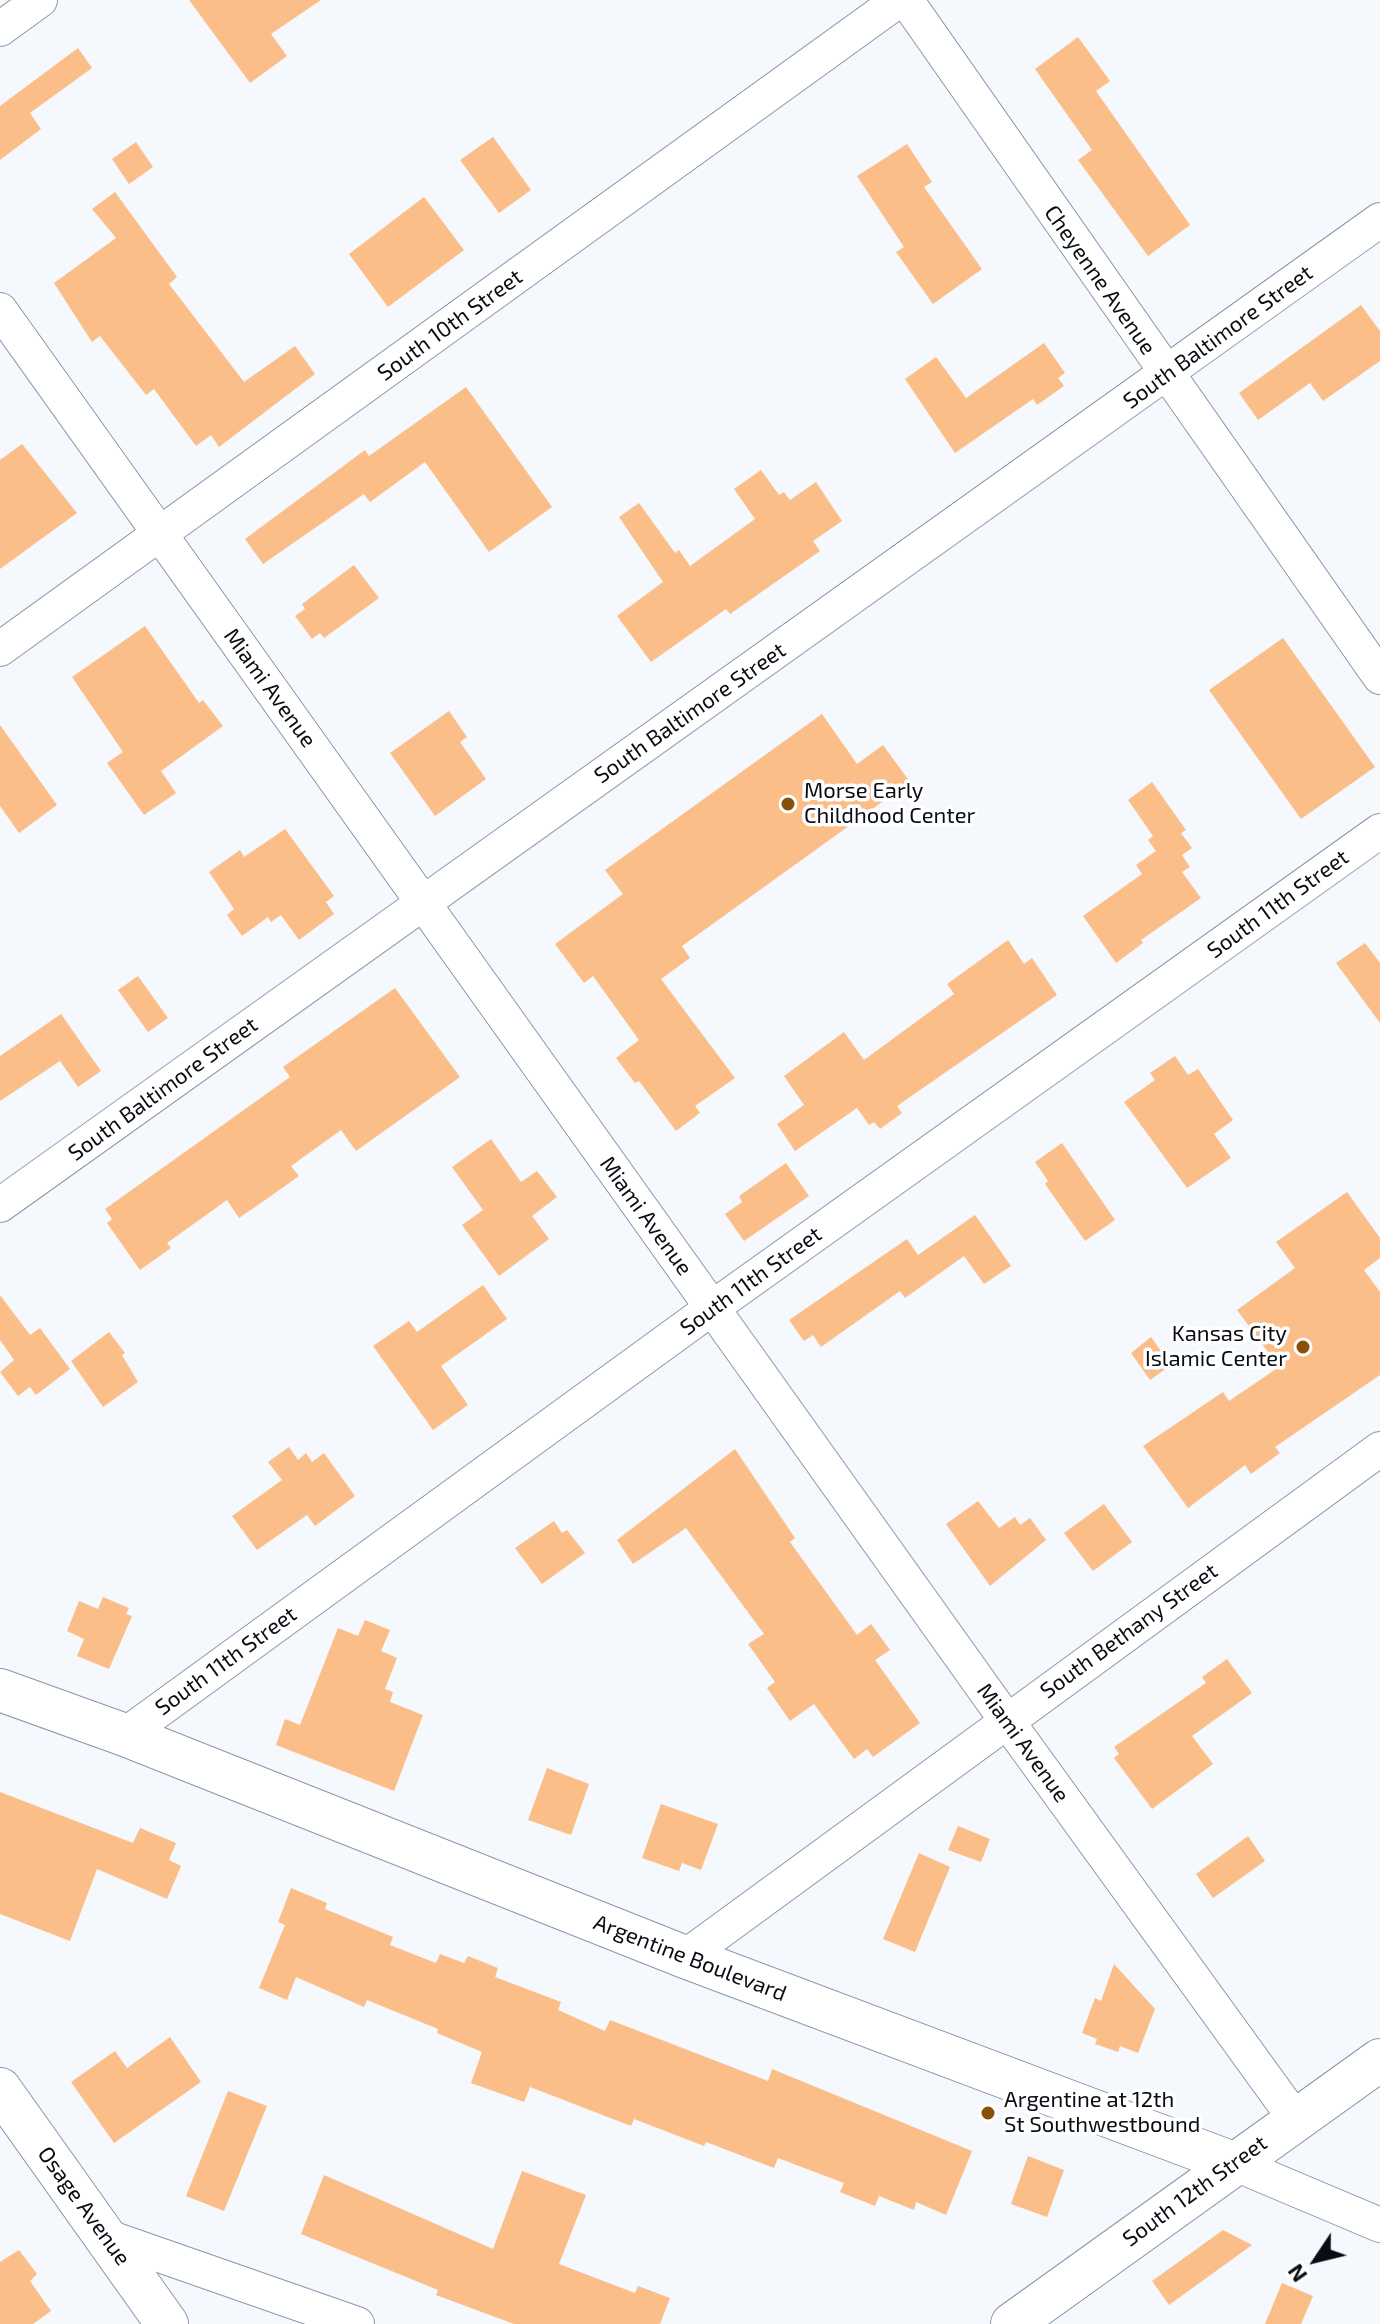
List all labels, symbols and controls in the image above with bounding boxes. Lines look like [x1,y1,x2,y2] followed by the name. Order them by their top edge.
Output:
[1039,200,1161,360] street label: Cheyenne Avenue
[1118,259,1318,415] street label: South Baltimore Street
[372,264,528,386] street label: South 10th Street
[218,624,322,752] street label: Miami Avenue
[589,637,791,789] street label: South Baltimore Street
[804,778,975,830] place label: Morse Early Childhood Center
[779,795,797,813] marker: Morse Early Childhood Center
[1202,844,1354,964] street label: South 11th Street
[63,1011,263,1167] street label: South Baltimore Street
[594,1152,698,1280] street label: Miami Avenue
[675,1221,827,1341] street label: South 11th Street
[1145,1321,1287,1372] place label: Kansas City Islamic Center
[1294,1338,1312,1356] marker: Kansas City Islamic Center
[1035,1558,1223,1704] street label: South Bethany Street
[150,1601,302,1721] street label: South 11th Street
[971,1679,1075,1807] street label: Miami Avenue
[590,1909,790,2007] street label: Argentine Boulevard
[1004,2087,1200,2138] place label: Argentine at 12th St Southwestbound
[979,2104,997,2122] marker: Argentine at 12th St Southwestbound
[1118,2130,1272,2252] street label: South 12th Street
[32,2141,136,2271] street label: Osage Avenue
[1276,2220,1356,2300] north arrow
[1281,2260,1312,2288] text: N

